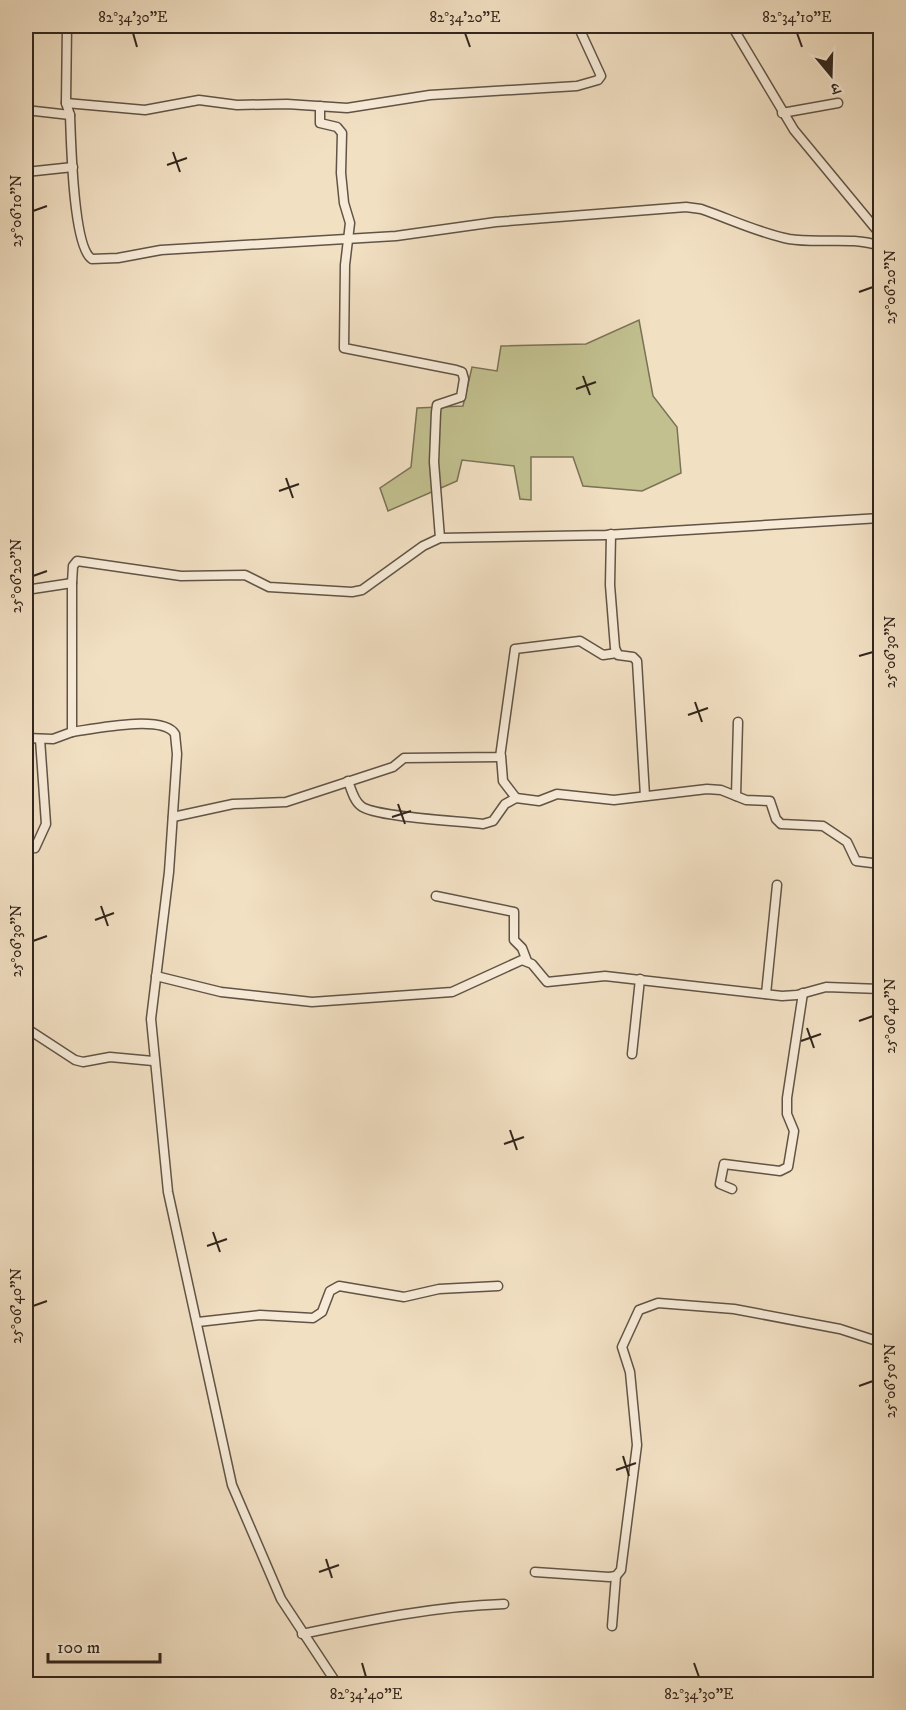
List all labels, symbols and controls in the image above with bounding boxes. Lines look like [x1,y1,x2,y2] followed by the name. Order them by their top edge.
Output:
[98,8,168,27] text: 82°34'30"E
[429,8,501,27] text: 82°34'20"E
[762,8,832,27] text: 82°34'10"E
[801,45,861,105] north arrow
[827,77,844,100] text: उ
[7,175,26,247] text: 25°06'10"N
[881,250,900,324] text: 25°06'20"N
[7,539,26,613] text: 25°06'20"N
[881,616,900,688] text: 25°06'30"N
[7,905,26,977] text: 25°06'30"N
[881,978,900,1054] text: 25°06'40"N
[7,1268,26,1344] text: 25°06'40"N
[881,1344,900,1418] text: 25°06'50"N
[48,1626,160,1664] scale bar
[57,1637,100,1659] text: 100 m
[330,1685,403,1704] text: 82°34'40"E
[664,1685,734,1704] text: 82°34'30"E

